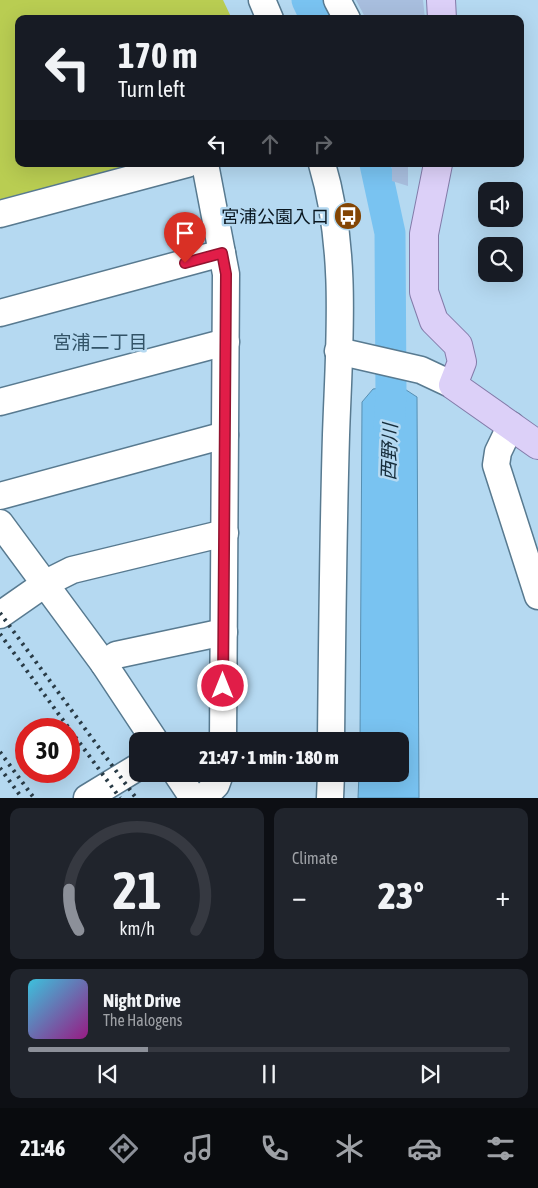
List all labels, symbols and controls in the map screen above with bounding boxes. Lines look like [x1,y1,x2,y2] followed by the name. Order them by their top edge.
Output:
[35,35,100,100] icon: left
[118,35,197,75] text: 170 m
[118,76,185,102] text: Turn left
[203,130,231,158] icon: left
[256,130,284,158] icon: ahead
[309,130,337,158] icon: right
[478,182,523,282] map controls
[478,182,523,227] button: sound
[333,201,363,231] bus stop icon: 宮浦公園入口
[221,206,329,227] place label: 宮浦公園入口
[164,212,206,263] pin
[171,219,199,247] icon: arrive
[478,237,523,282] button: search
[52,331,148,353] district label: 宮浦二丁目
[377,421,401,481] water label: 西野川
[196,659,248,711] position arrow
[15,718,80,783] speed limit sign: 30
[199,746,339,768] text: 21:47 · 1 min · 180 m
[292,849,338,867] text: Climate
[113,860,161,920] text: 21
[378,874,424,917] text: 23°
[292,880,307,912] text: −
[495,880,510,912] text: +
[119,918,155,939] text: km/h
[103,989,181,1011] text: Night Drive
[103,1011,183,1029] text: The Halogens
[94,1060,122,1088] icon: previous
[255,1060,283,1088] icon: pause
[416,1060,444,1088] icon: next
[106,1131,141,1166] icon: directions
[181,1131,216,1166] icon: music
[257,1131,292,1166] icon: phone
[332,1131,367,1166] icon: climate
[407,1131,442,1166] icon: car
[483,1131,518,1166] icon: filters
[20,1135,65,1161] text: 21:46

